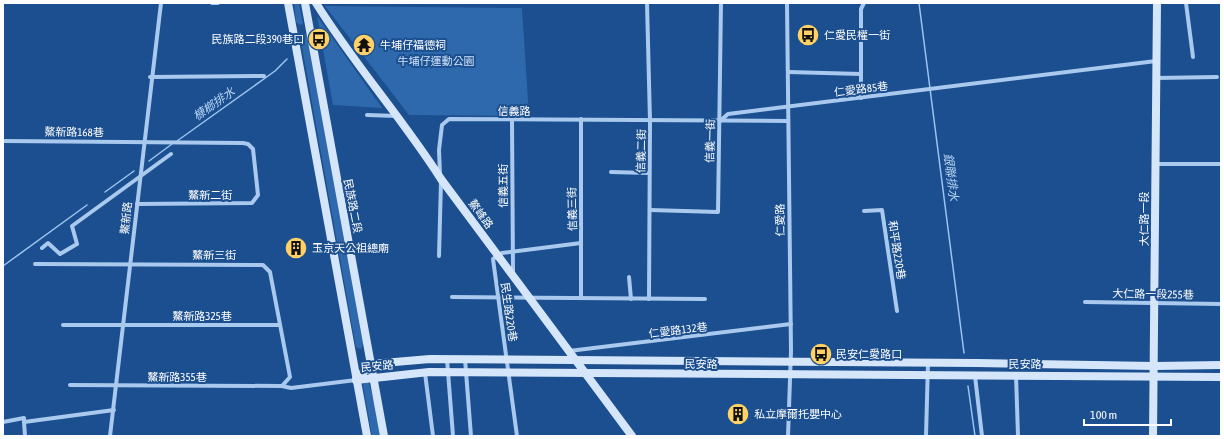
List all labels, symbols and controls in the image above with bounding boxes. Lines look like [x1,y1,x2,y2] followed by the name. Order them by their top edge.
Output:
[795,22,821,48] bus stop icon: 仁愛民權一街
[306,26,332,52] bus stop icon: 民族路二段390巷口
[824,29,890,41] place label: 仁愛民權一街
[351,32,377,58] temple icon: 牛埔仔福德祠
[211,33,304,45] place label: 民族路二段390巷口
[380,39,446,51] place label: 牛埔仔福德祠
[398,55,475,67] park label: 牛埔仔運動公園
[833,80,889,98] street label: 仁愛路85巷
[190,84,238,124] water label: 槺榔排水
[498,105,531,117] street label: 信義路
[704,119,716,163] street label: 信義一街
[44,125,104,139] street label: 鰲新路168巷
[635,129,647,173] street label: 信義二街
[941,152,961,203] water label: 銀聯排水
[497,164,509,208] street label: 信義五街
[342,178,364,234] street label: 民族路二段
[566,187,578,231] street label: 信義三街
[188,189,232,201] street label: 鰲新二街
[1138,192,1150,247] street label: 大仁路一段
[466,197,496,231] street label: 鰲峰路
[118,201,134,235] street label: 鰲新路
[774,203,786,237] street label: 仁愛路
[886,220,908,280] street label: 和平路220巷
[283,235,309,261] building icon: 玉京天公祖總廟
[312,242,389,254] place label: 玉京天公祖總廟
[192,249,236,261] street label: 鰲新三街
[499,282,519,342] street label: 民生路220巷
[1112,287,1194,301] street label: 大仁路一段255巷
[172,310,232,322] street label: 鰲新路325巷
[648,320,708,340] street label: 仁愛路132巷
[808,341,834,367] bus stop icon: 民安仁愛路口
[836,348,902,360] place label: 民安仁愛路口
[684,358,718,370] street label: 民安路
[1009,358,1042,370] street label: 民安路
[360,359,394,373] street label: 民安路
[147,371,207,383] street label: 鰲新路355巷
[725,401,751,427] building icon: 私立摩爾托嬰中心
[1084,401,1171,427] scale bar
[754,408,842,420] place label: 私立摩爾托嬰中心
[1090,408,1117,422] text: 100 m

